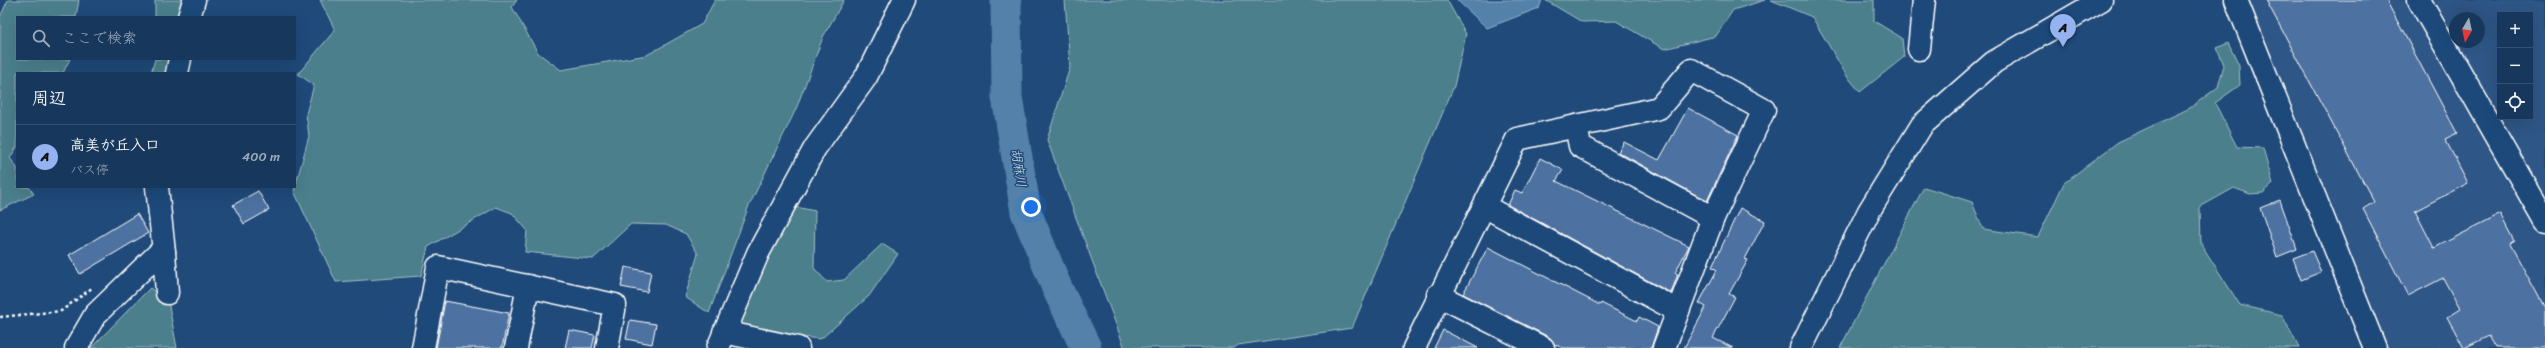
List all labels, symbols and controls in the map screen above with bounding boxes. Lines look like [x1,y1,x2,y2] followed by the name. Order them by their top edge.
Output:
[2449,12,2485,48] north arrow
[2497,12,2533,120] map controls
[2497,12,2533,48] button: +
[2050,14,2076,47] pin: A
[16,16,296,60] search box
[62,25,137,51] text: ここで検索
[30,27,52,49] icon: search
[2497,48,2533,84] button: −
[32,83,66,113] text: 周辺
[2497,84,2533,120] button: locate
[70,132,160,158] text: 高美が丘入口
[41,145,49,168] text: A
[242,145,280,168] text: 400 m
[1005,147,1033,189] water label: 胡麻川
[70,158,109,181] text: バス停
[1021,197,1041,217] your location

